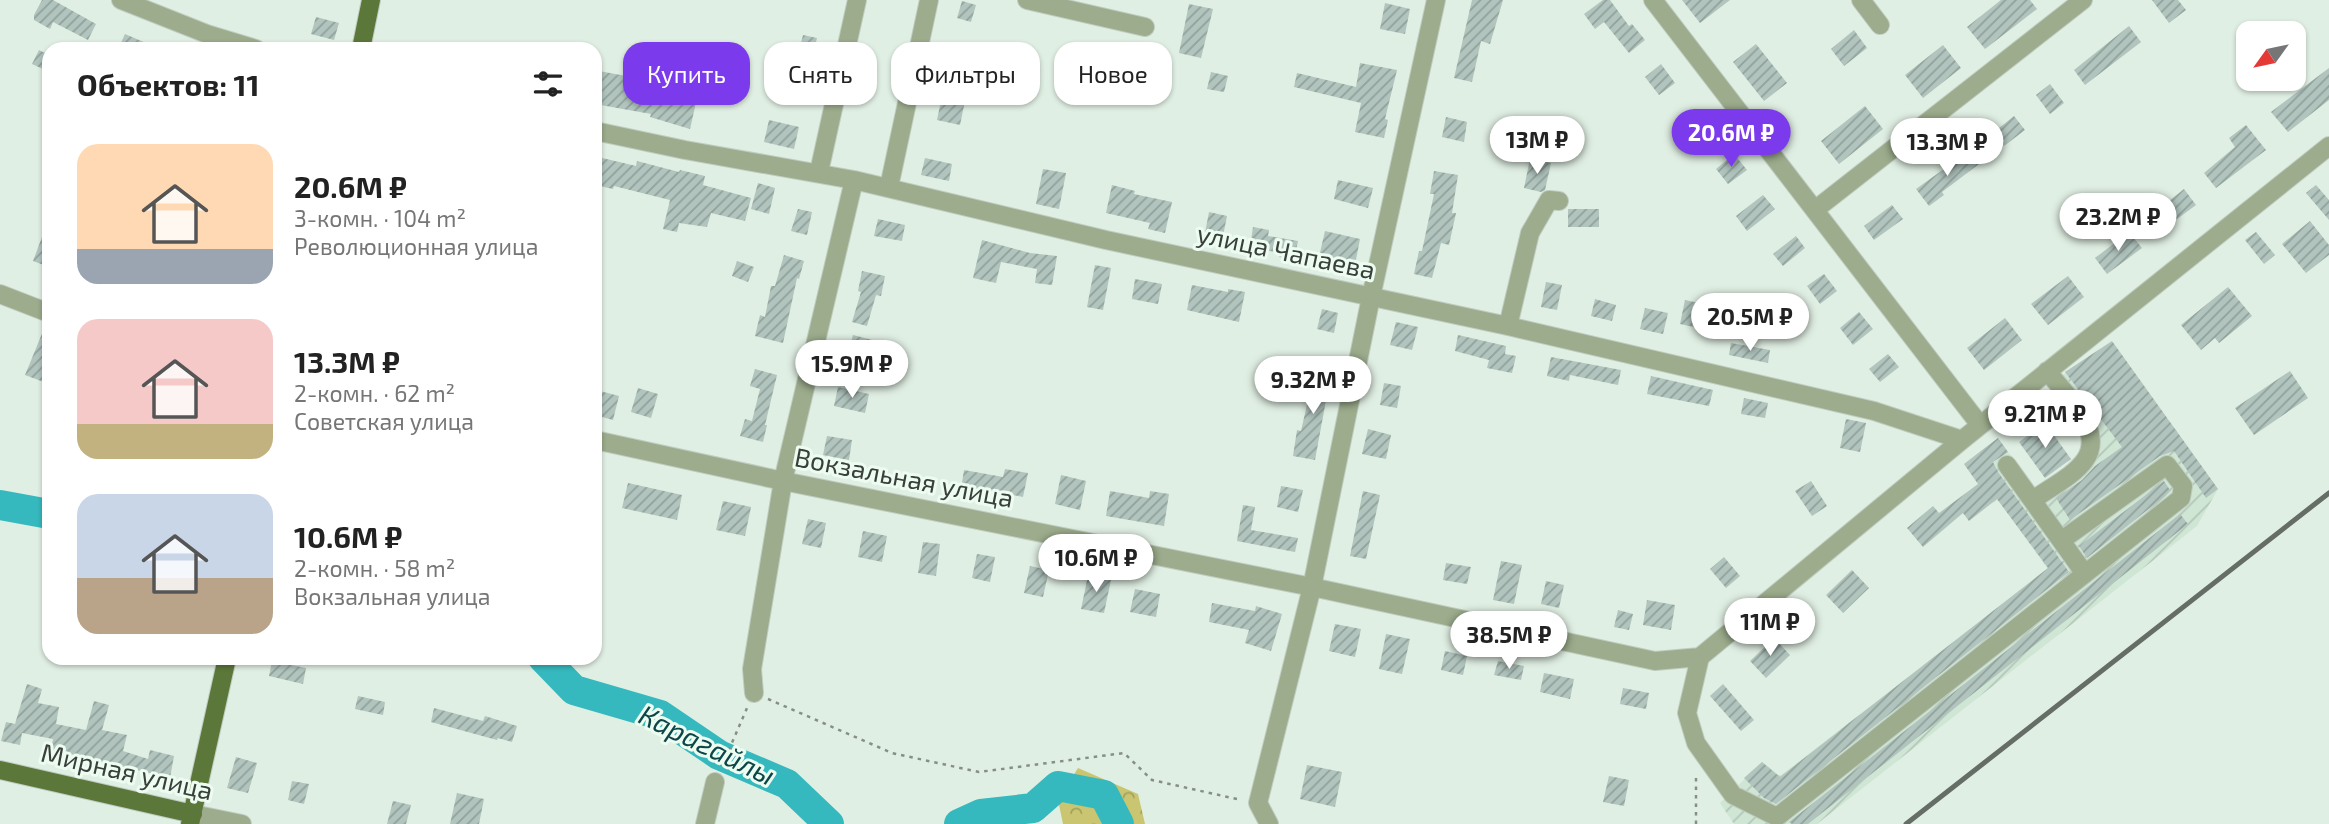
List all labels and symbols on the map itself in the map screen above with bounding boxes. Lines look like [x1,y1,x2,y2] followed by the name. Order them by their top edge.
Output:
[2236,21,2306,91] north arrow
[1666,110,1796,169] pin: 20.6M ₽
[1488,116,1586,176] pin: 13M ₽
[1882,118,2012,178] pin: 13.3M ₽
[2053,194,2183,253] pin: 23.2M ₽
[1194,217,1378,286] street label: улица Чапаева
[1685,294,1815,353] pin: 20.5M ₽
[787,340,917,400] pin: 15.9M ₽
[1248,356,1378,416] pin: 9.32M ₽
[1980,391,2110,450] pin: 9.21M ₽
[792,440,1016,514] street label: Вокзальная улица
[1031,534,1161,594] pin: 10.6M ₽
[1721,598,1819,658] pin: 11M ₽
[1444,612,1574,671] pin: 38.5M ₽
[634,697,781,792] water label: Карагайлы
[38,736,216,806] street label: Мирная улица

